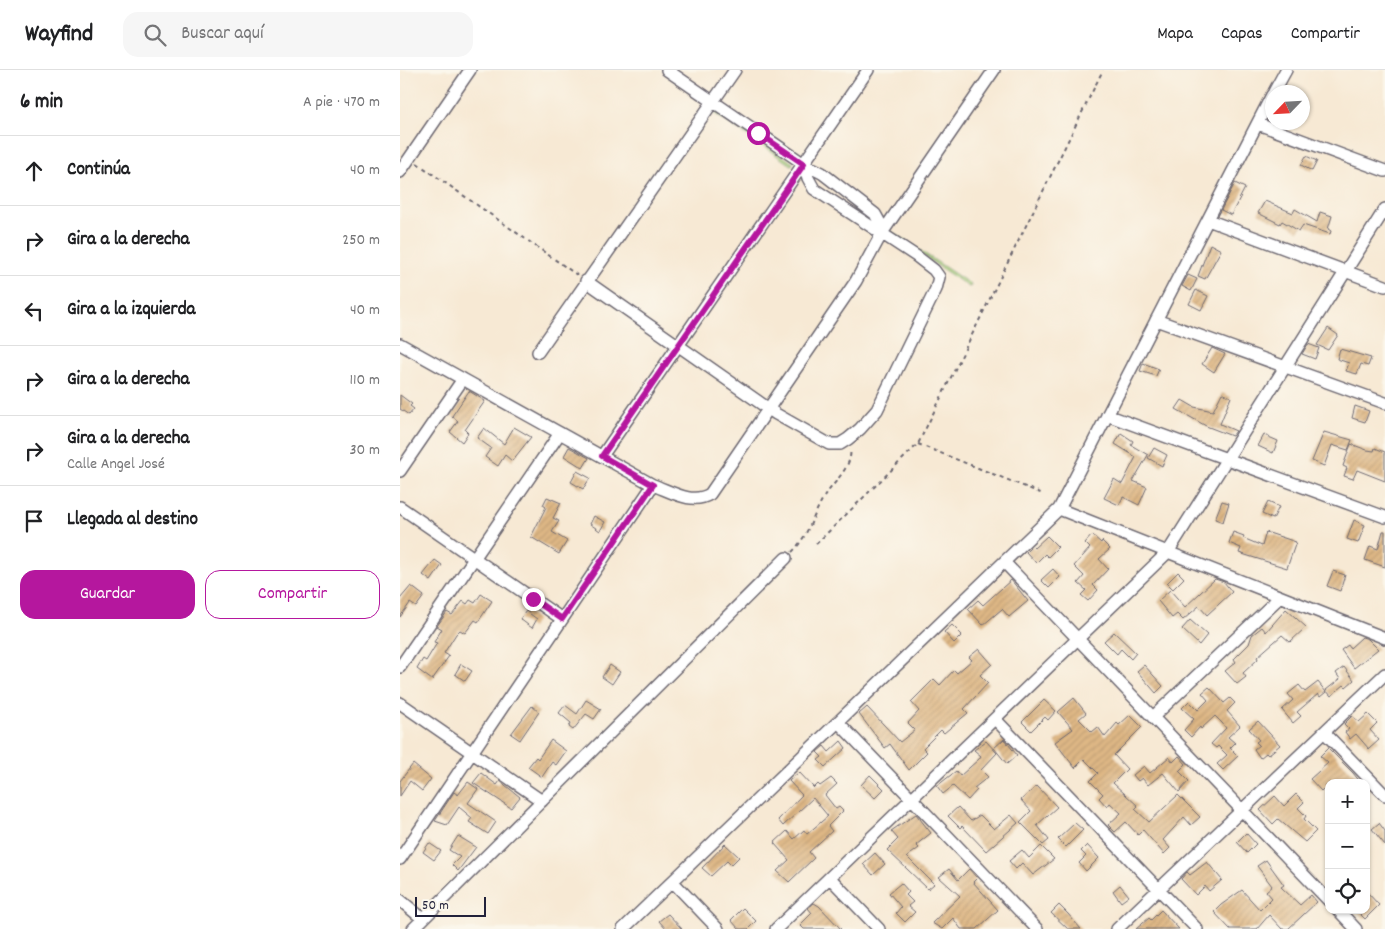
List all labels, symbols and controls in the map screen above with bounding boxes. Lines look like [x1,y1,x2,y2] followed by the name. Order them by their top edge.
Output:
[123,12,473,57] search box
[25,18,93,52] text: Wayfind
[141,21,169,49] icon: search
[181,21,263,48] text: Buscar aquí
[1157,22,1193,47] text: Mapa
[1221,22,1263,47] text: Capas
[1291,22,1360,47] text: Compartir
[1265,85,1310,130] north arrow
[20,88,63,118] text: 6 min
[303,91,380,114] text: A pie · 470 m
[747,122,770,145] route start
[20,157,48,185] icon: ahead
[67,157,130,184] text: Continúa
[350,159,380,182] text: 40 m
[20,227,48,255] icon: right
[67,227,189,254] text: Gira a la derecha
[342,229,380,252] text: 250 m
[20,297,48,325] icon: left
[67,297,195,324] text: Gira a la izquierda
[350,299,380,322] text: 40 m
[20,367,48,395] icon: right
[67,367,189,394] text: Gira a la derecha
[350,369,380,392] text: 110 m
[67,426,189,453] text: Gira a la derecha
[20,437,48,465] icon: right
[350,439,380,462] text: 30 m
[67,453,165,476] text: Calle Angel José
[20,507,48,535] icon: arrive
[67,507,198,534] text: Llegada al destino
[20,570,195,619] button: Guardar
[205,570,380,619] button: Compartir
[522,588,545,611] route end
[1325,779,1370,914] map controls
[1325,779,1370,824] button: +
[1325,824,1370,869] button: −
[1325,869,1370,914] button: locate
[415,894,486,917] scale bar
[422,896,449,916] text: 50 m

